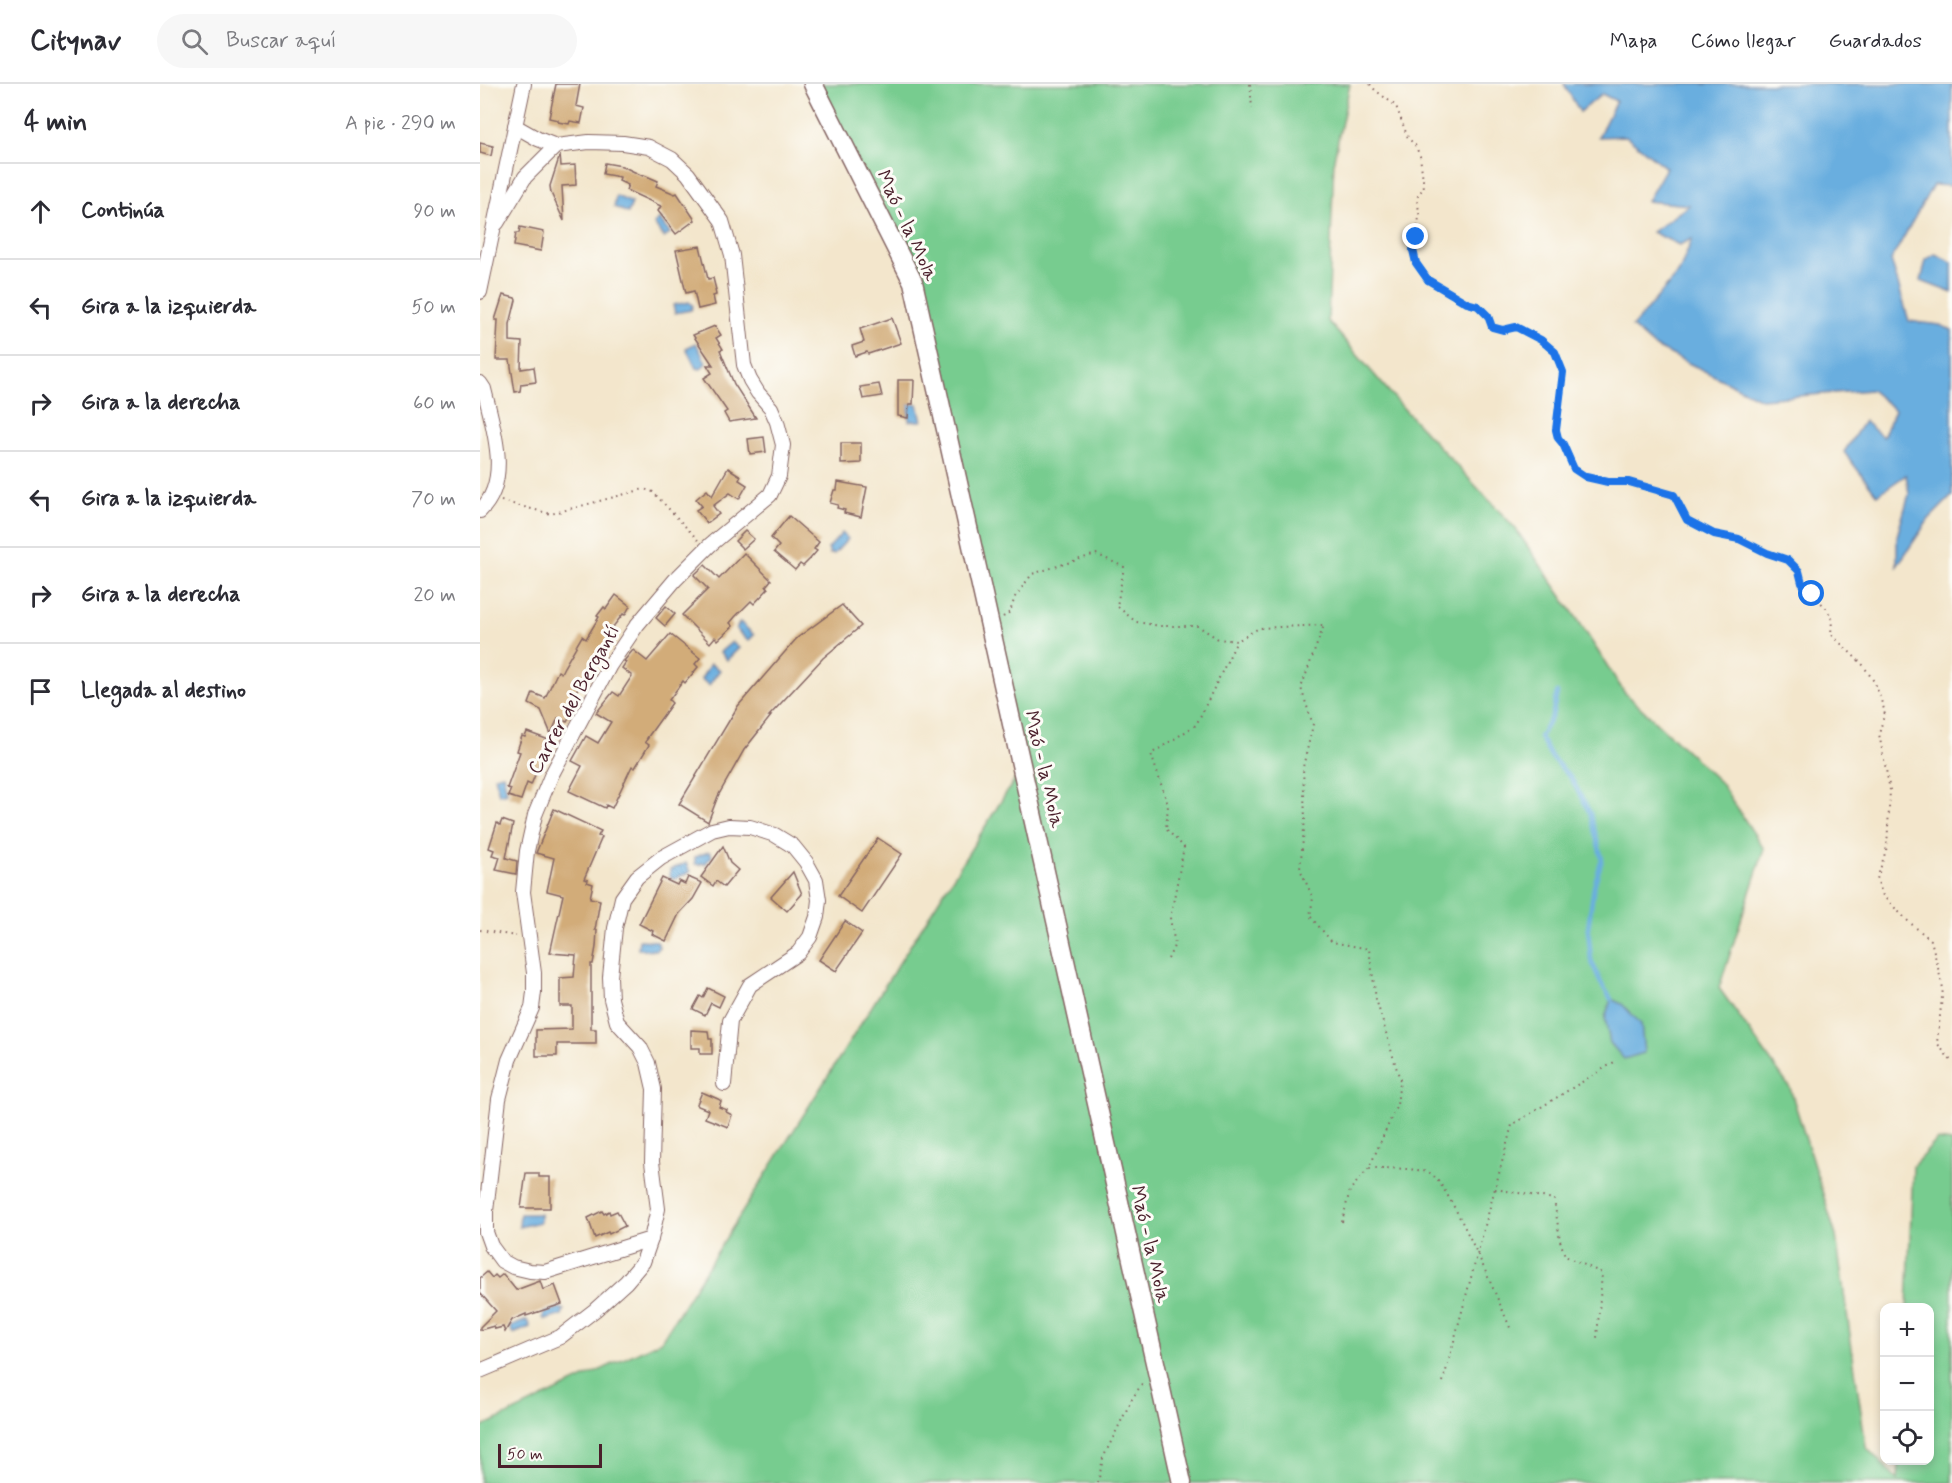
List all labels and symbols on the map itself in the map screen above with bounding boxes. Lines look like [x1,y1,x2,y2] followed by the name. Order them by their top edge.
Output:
[869,166,945,286] street label: Maó - la Mola
[1402,223,1428,249] route end
[1798,580,1824,606] route start
[522,620,628,780] street label: Carrer del Bergantí
[1017,708,1070,832] street label: Maó - la Mola
[1123,1183,1176,1307] street label: Maó - la Mola
[498,1441,602,1468] scale bar

